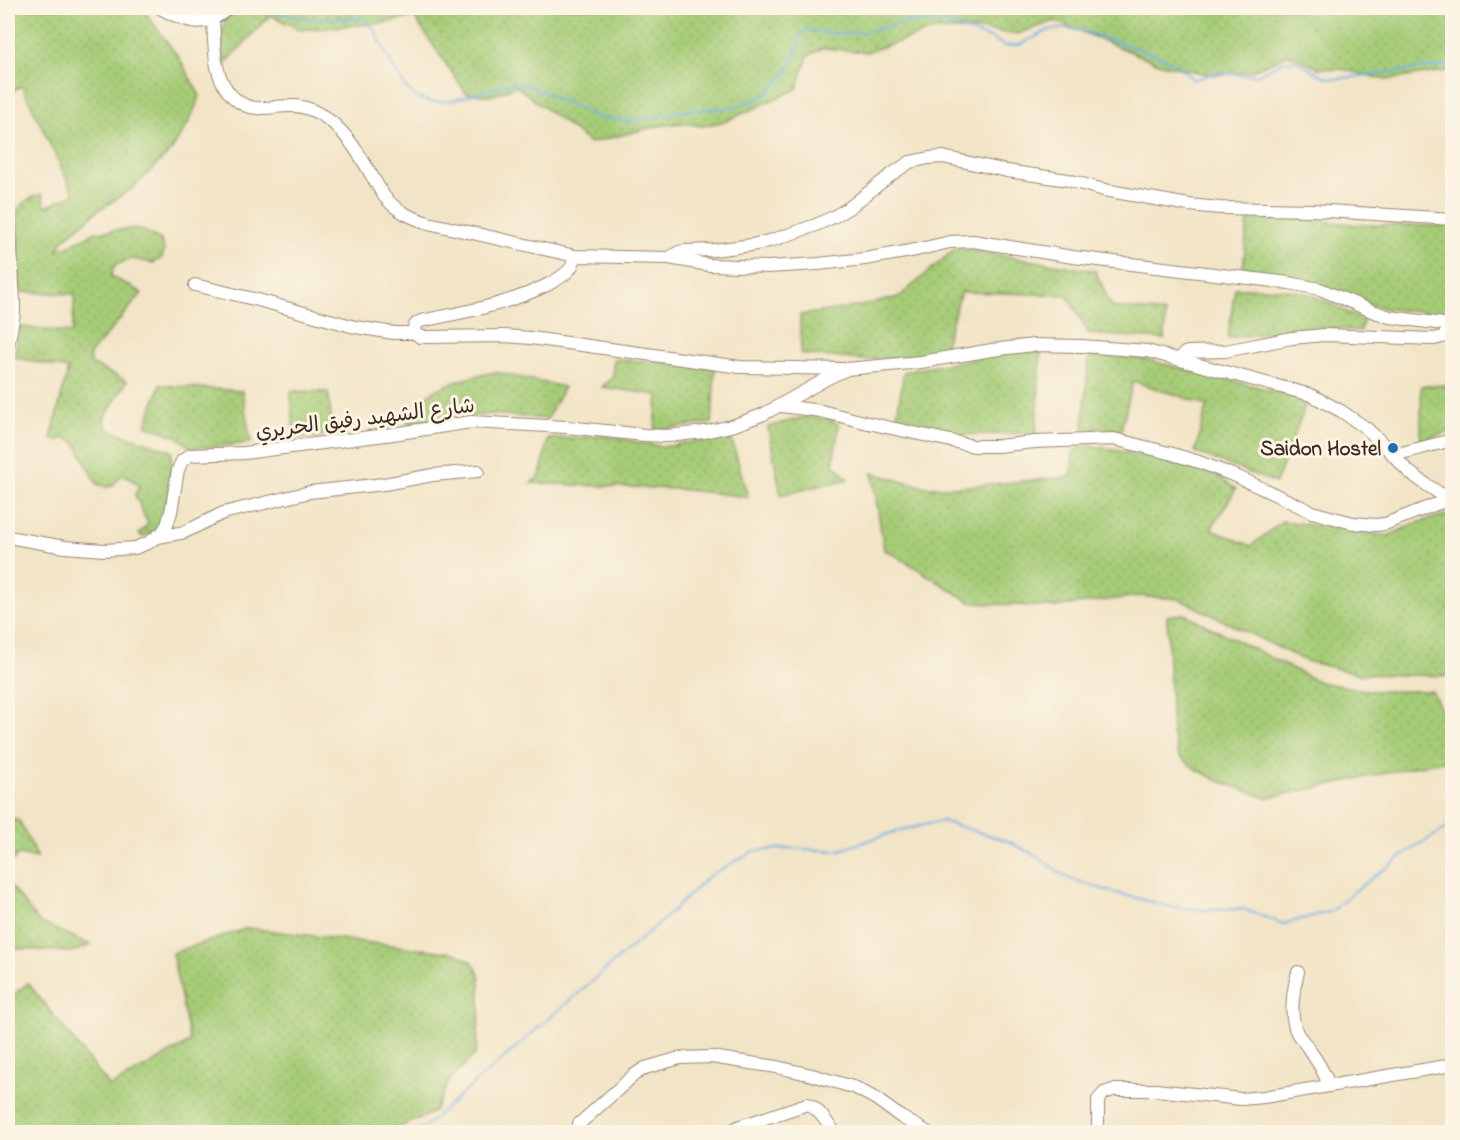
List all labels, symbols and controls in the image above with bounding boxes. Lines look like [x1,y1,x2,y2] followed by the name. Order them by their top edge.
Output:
[254,392,477,448] street label: شارع الشهيد رفيق الحريري
[1260,435,1381,465] place label: Saidon Hostel
[1386,441,1400,455] marker: Saidon Hostel

